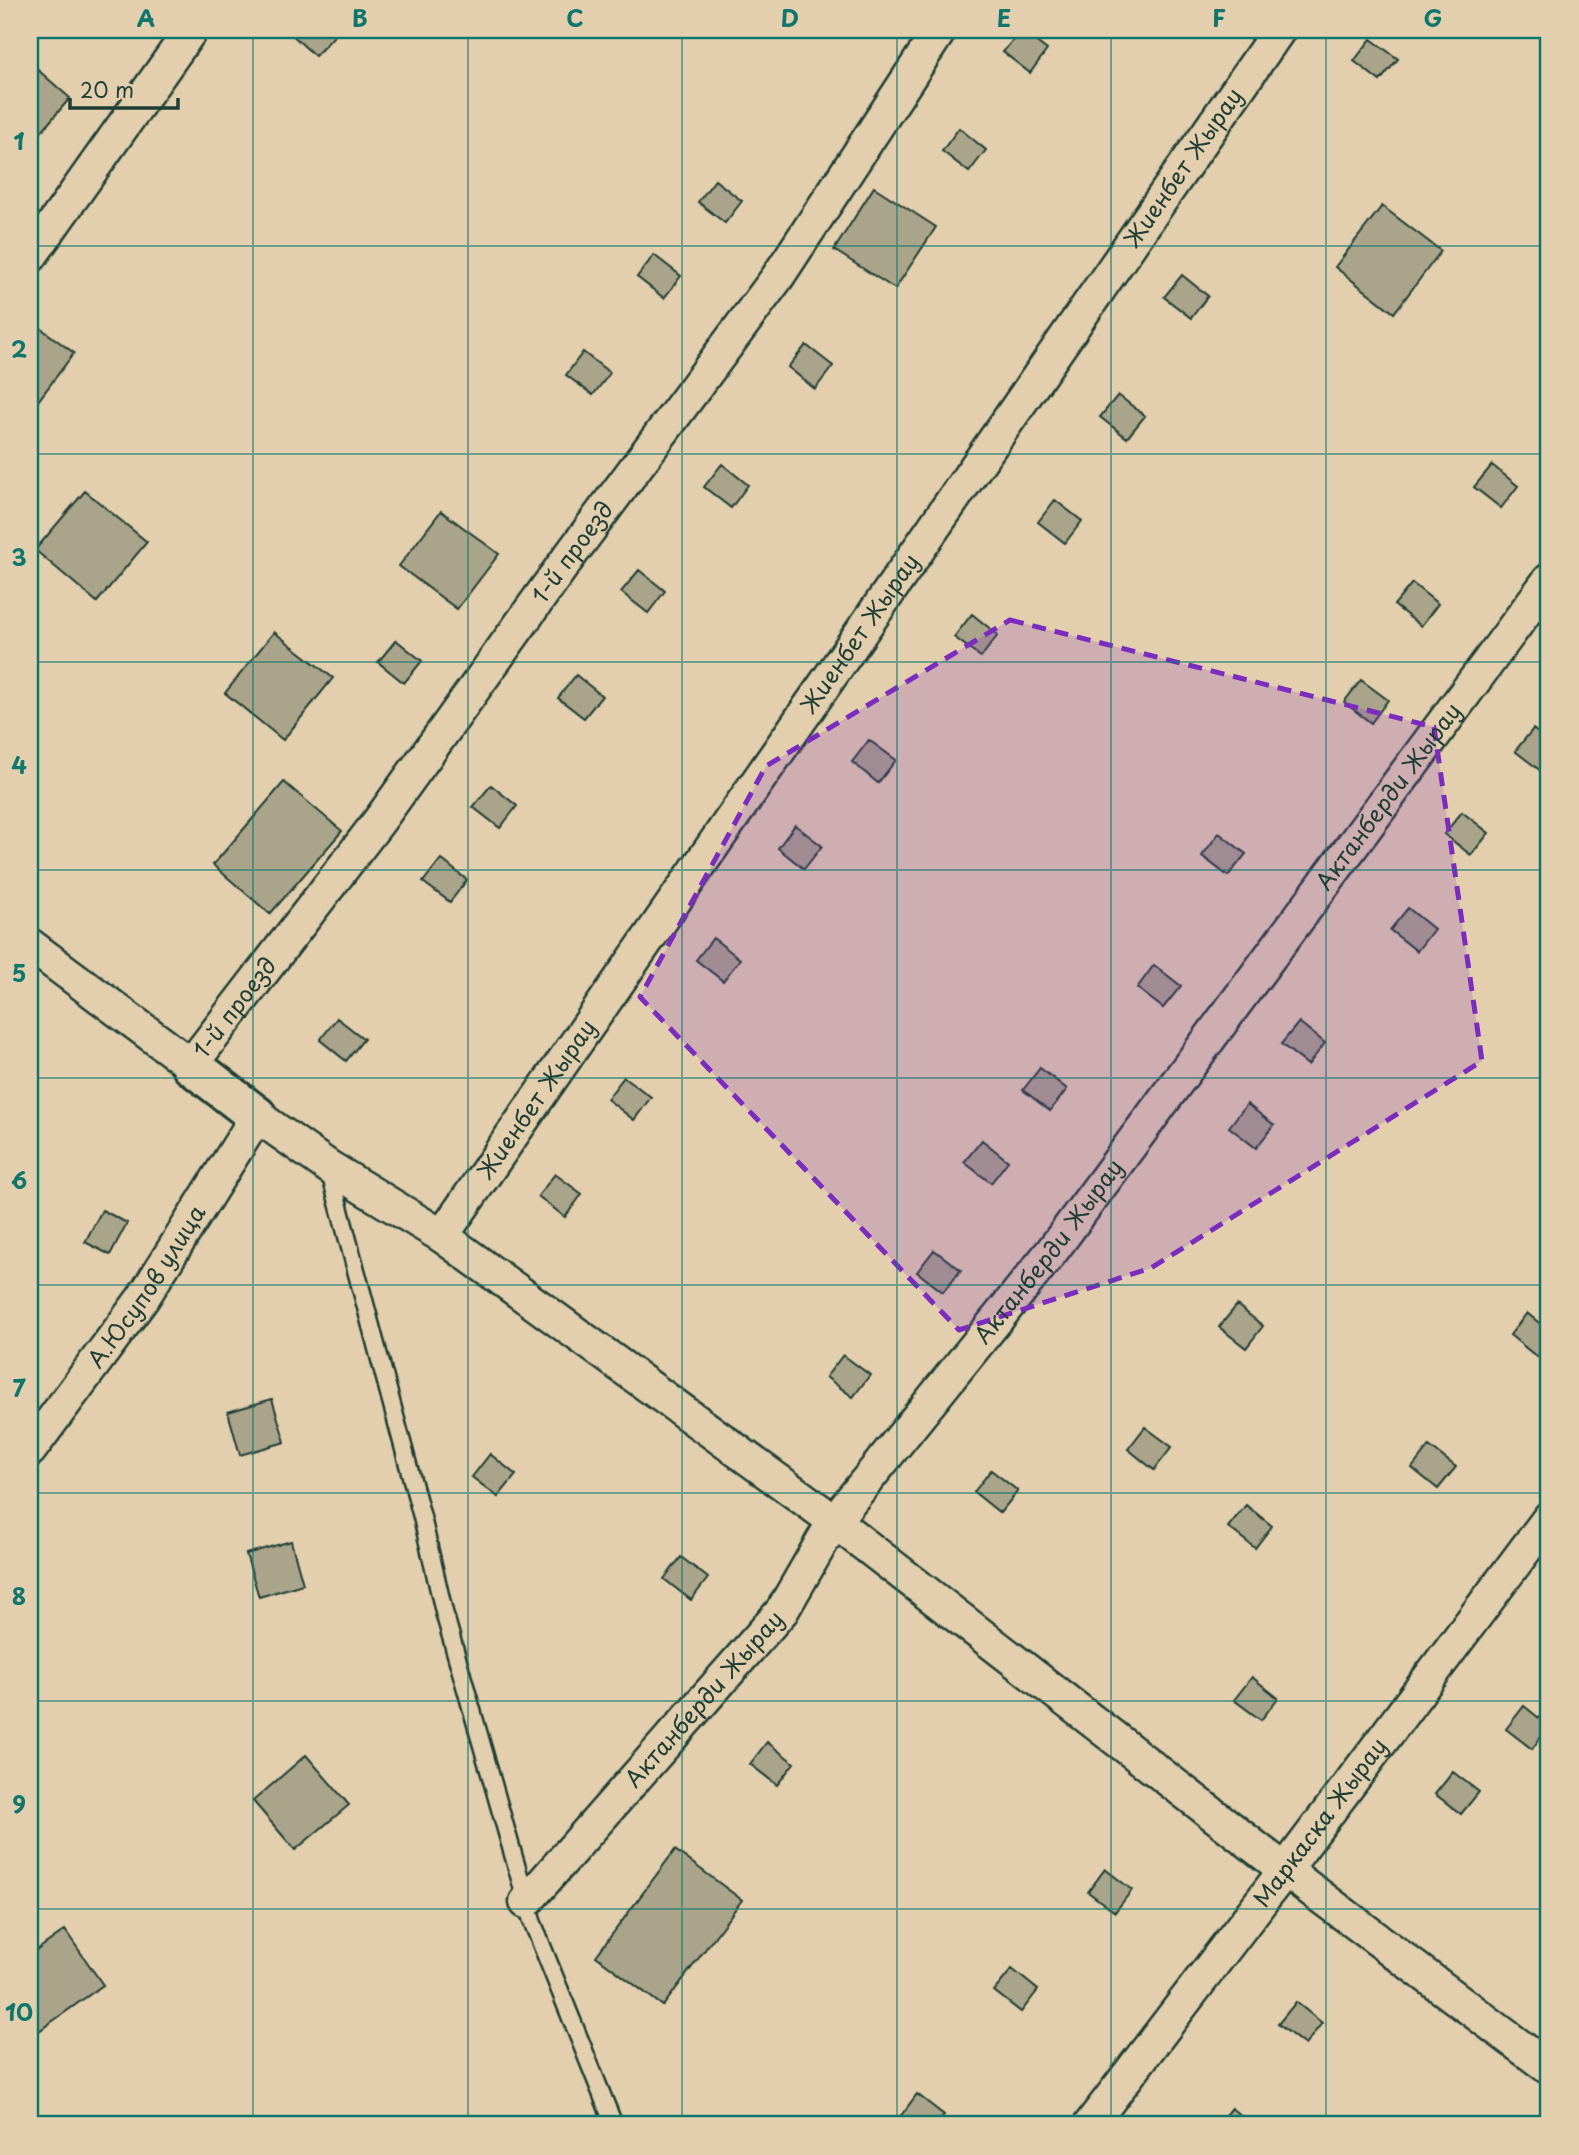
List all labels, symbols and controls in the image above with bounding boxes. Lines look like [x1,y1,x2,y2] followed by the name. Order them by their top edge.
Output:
[137,0,155,35] text: A
[352,0,368,35] text: B
[566,0,584,35] text: C
[781,0,799,35] text: D
[997,0,1011,35] text: E
[1212,0,1226,35] text: F
[1424,0,1442,35] text: G
[70,66,178,110] scale bar
[80,73,134,105] text: 20 m
[1114,80,1250,254] street label: Жиенбет Жырау
[14,123,25,158] text: 1
[11,331,27,366] text: 2
[522,493,621,610] street label: 1-й проезд
[11,539,27,574] text: 3
[791,546,927,720] street label: Жиенбет Жырау
[1306,695,1469,897] street label: Актанберди Жырау
[11,747,27,782] text: 4
[184,949,284,1065] street label: 1-й проезд
[12,955,26,990] text: 5
[467,1011,603,1186] street label: Жиенбет Жырау
[965,1151,1130,1351] street label: Актанберди Жырау
[11,1162,27,1197] text: 6
[78,1197,214,1375] street label: А.Юсупов улица
[12,1370,26,1405] text: 7
[12,1578,26,1613] text: 8
[616,1602,791,1795] street label: Актанберди Жырау
[1244,1730,1394,1914] street label: Маркаска Жырау
[12,1786,26,1821] text: 9
[5,1994,33,2029] text: 10

